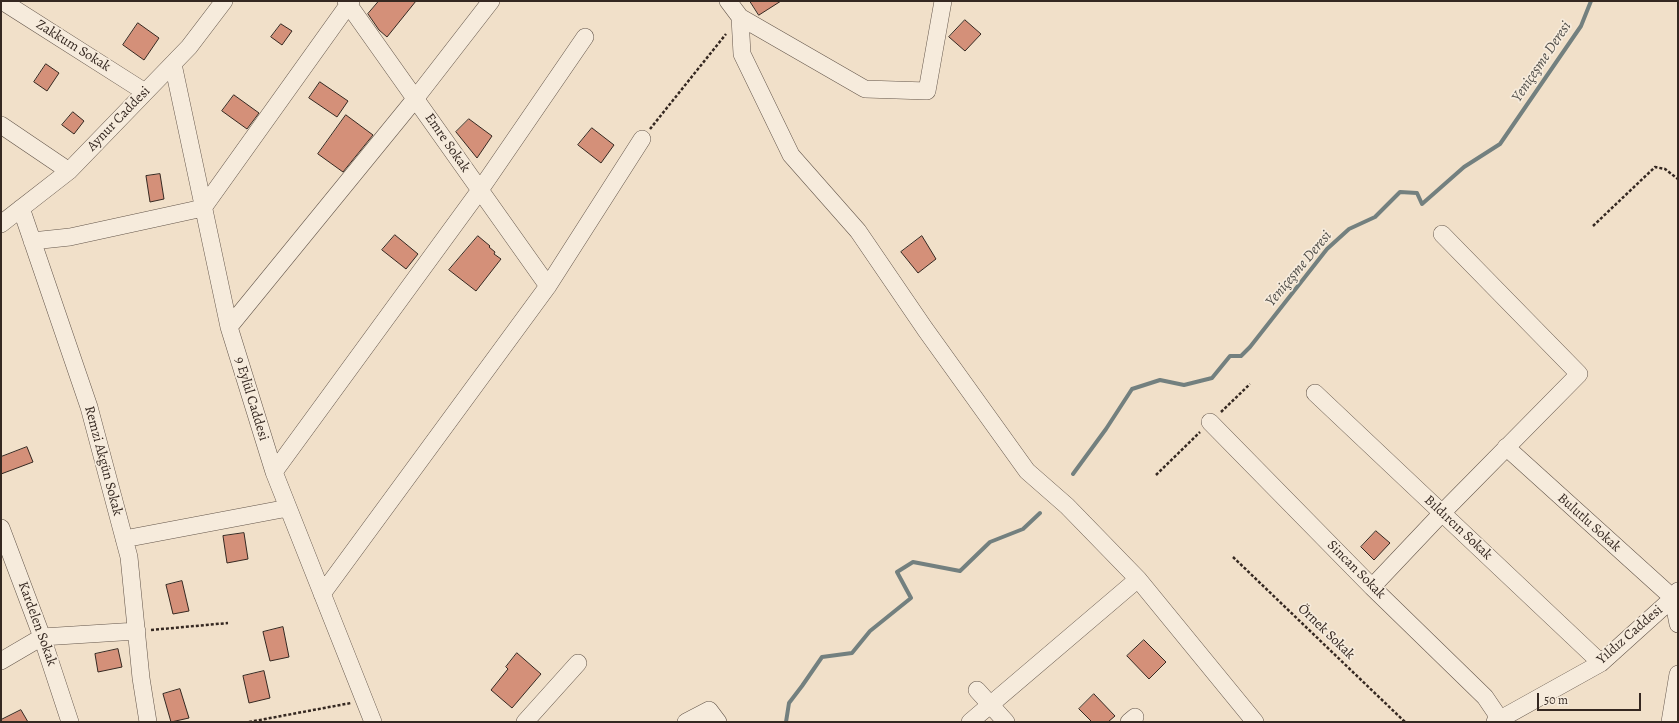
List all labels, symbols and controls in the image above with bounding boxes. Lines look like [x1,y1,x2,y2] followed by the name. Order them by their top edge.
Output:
[33,16,113,76] street label: Zakkum Sokak
[1508,18,1576,106] water label: Yeniçeşme Deresi
[84,83,154,155] street label: Aynur Caddesi
[421,110,473,176] street label: Emre Sokak
[1262,228,1336,310] water label: Yeniçeşme Deresi
[230,355,272,443] street label: 9 Eylül Caddesi
[80,404,126,518] street label: Remzi Akgün Sokak
[1554,490,1624,556] street label: Bulutlu Sokak
[1420,492,1496,564] street label: Bıldırcın Sokak
[1323,537,1389,603] street label: Sincan Sokak
[14,580,60,668] street label: Kardelen Sokak
[1294,601,1358,663] street label: Örnek Sokak
[1594,602,1666,668] street label: Yıldız Caddesi
[1539,685,1643,711] scale bar
[1544,692,1568,708] text: 50 m

